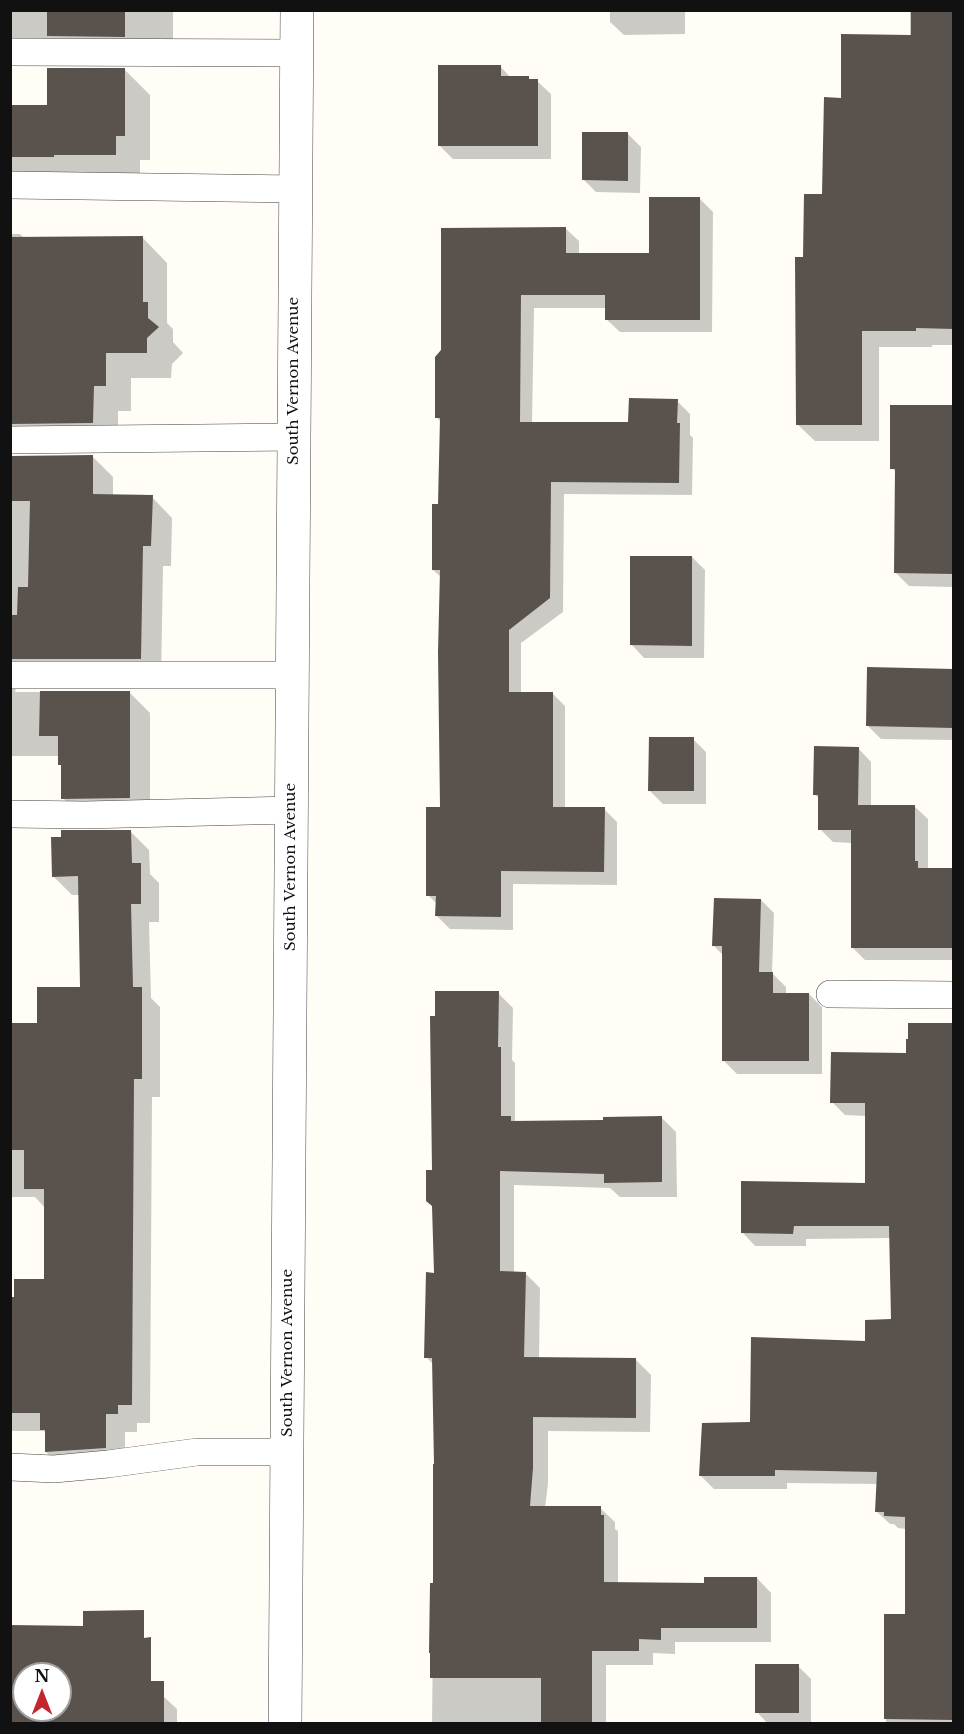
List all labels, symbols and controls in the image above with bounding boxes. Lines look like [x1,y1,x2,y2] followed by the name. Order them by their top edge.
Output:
[285,297,303,465] street label: South Vernon Avenue
[282,783,300,951] street label: South Vernon Avenue
[279,1269,297,1437] street label: South Vernon Avenue
[12,1662,72,1722] north arrow
[34,1666,50,1686] text: N

